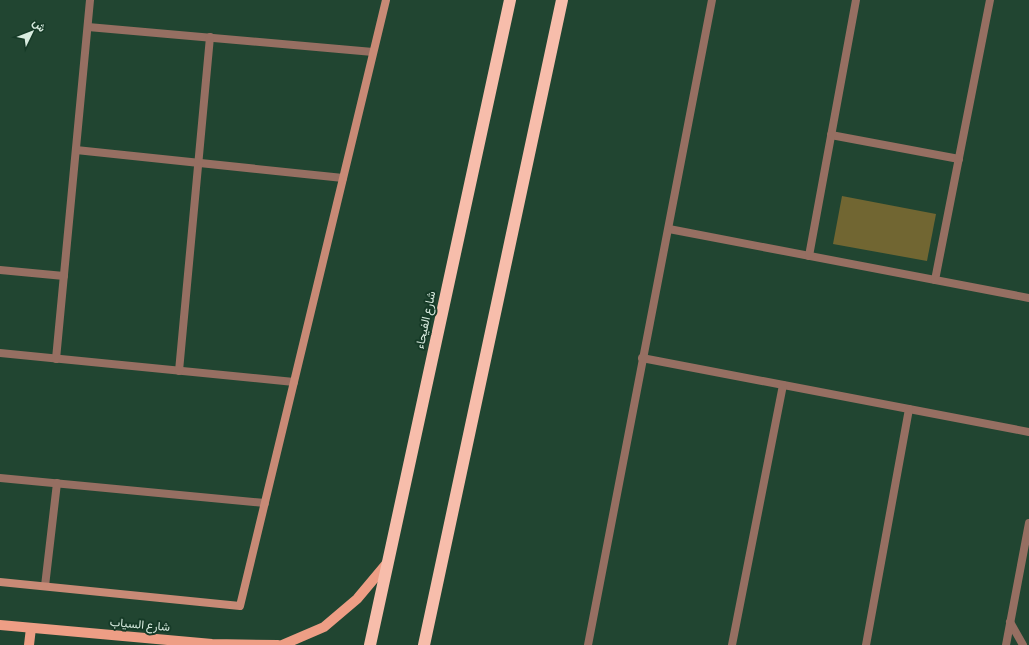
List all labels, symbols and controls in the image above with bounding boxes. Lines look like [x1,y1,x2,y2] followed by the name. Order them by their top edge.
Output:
[12,12,52,52] north arrow
[30,16,48,35] text: ش
[413,290,440,351] street label: شارع الفيحاء
[109,615,171,636] street label: شارع السياب

